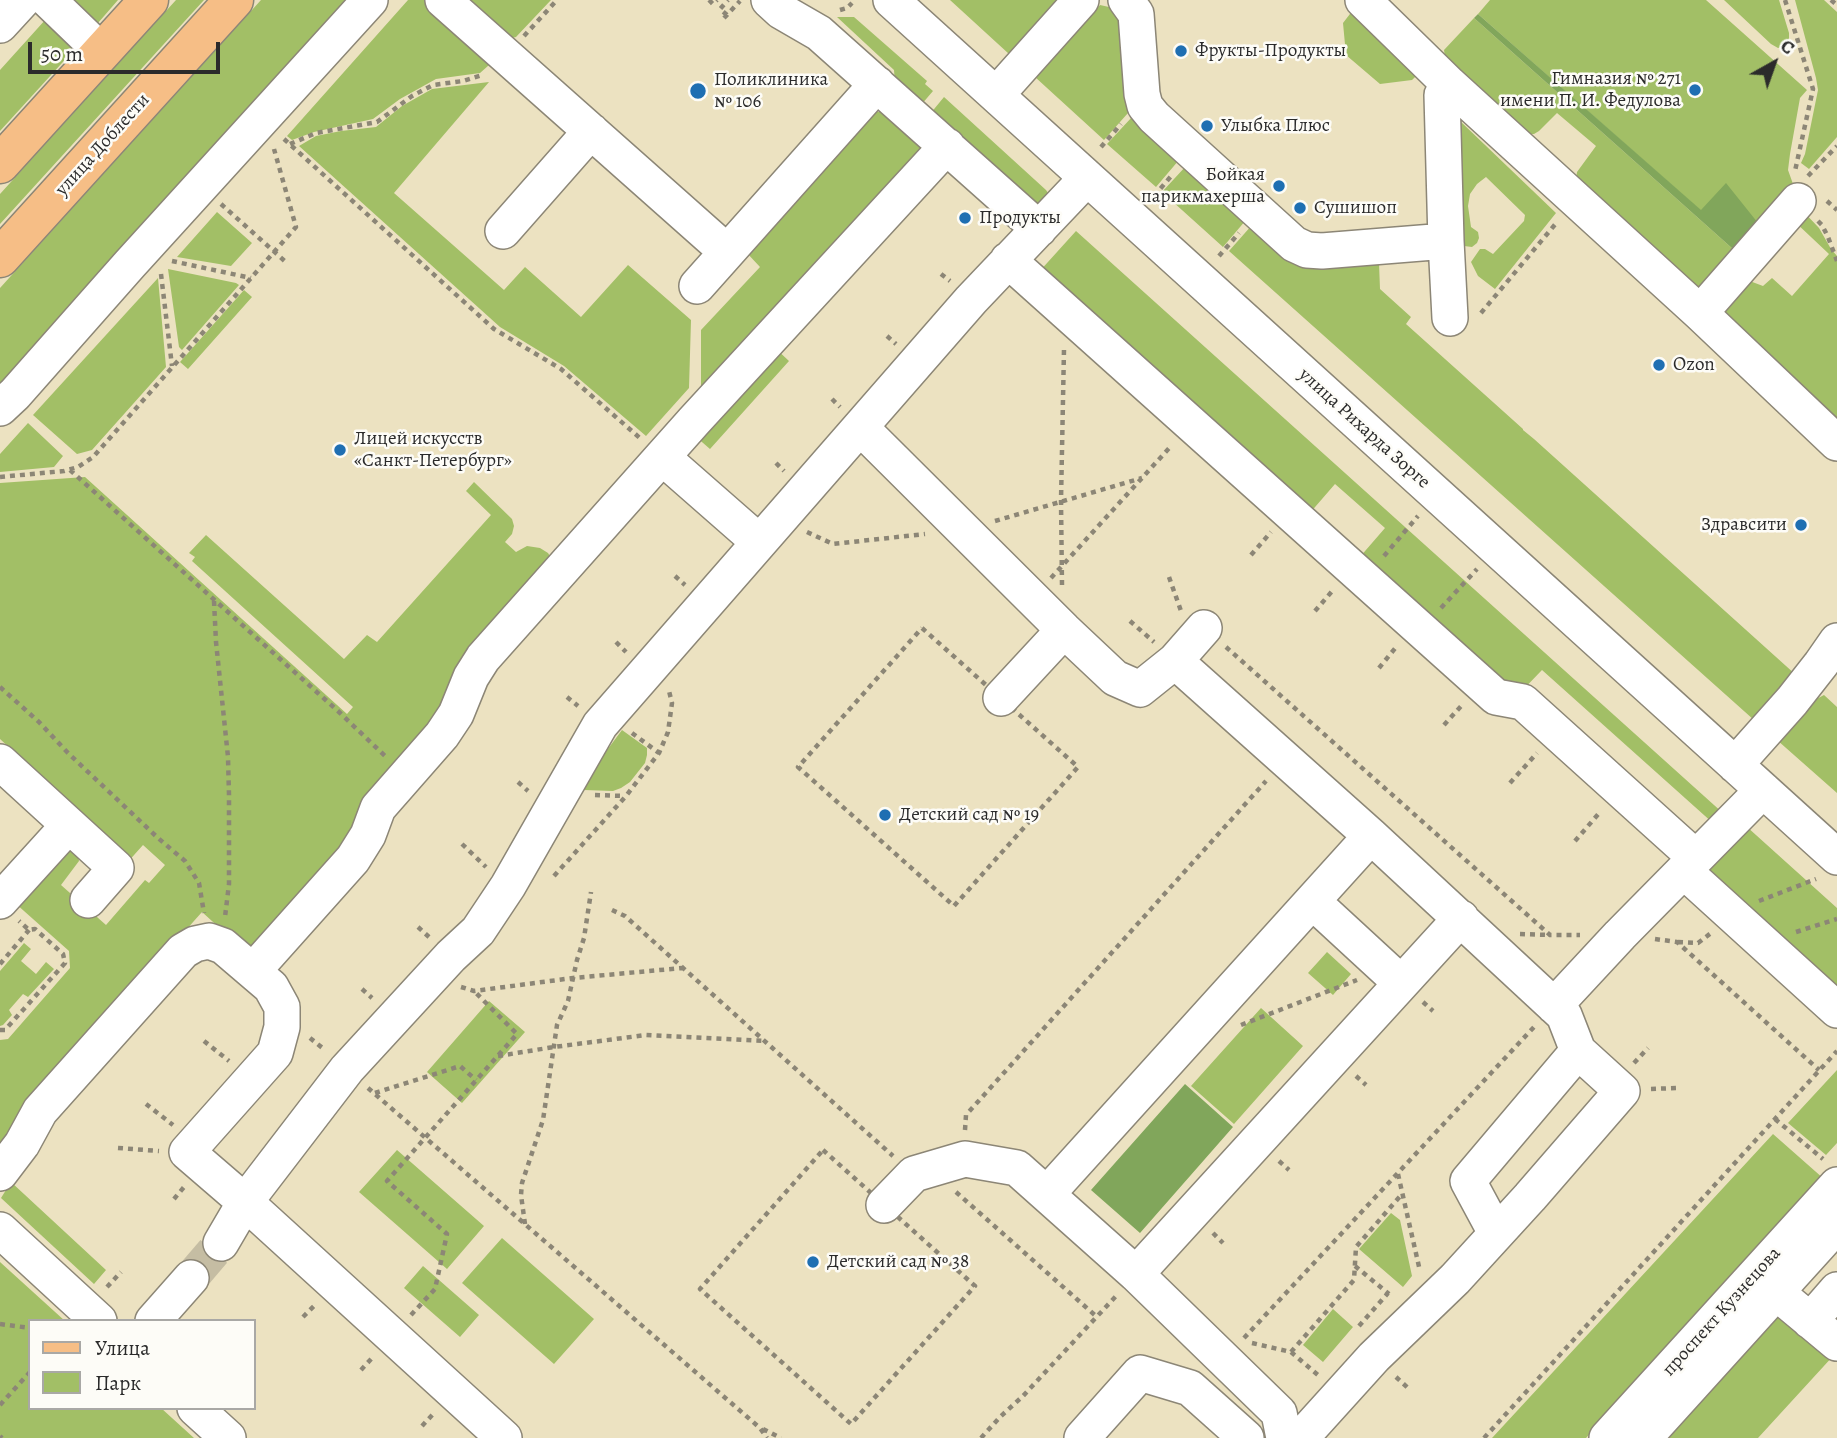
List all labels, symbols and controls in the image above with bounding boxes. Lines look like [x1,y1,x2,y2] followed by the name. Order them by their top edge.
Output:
[32,28,224,72] scale bar
[1739,28,1809,98] north arrow
[1775,33,1800,61] text: С
[41,40,83,68] text: 50 m
[1195,40,1346,62] place label: Фрукты-Продукты
[1173,43,1189,59] marker: Фрукты-Продукты
[1500,68,1681,112] place label: Гимназия № 271 имени П. И. Федулова
[714,69,828,113] place label: Поликлиника № 106
[688,81,708,101] marker: Поликлиника № 106
[1687,82,1703,98] marker: Гимназия № 271 имени П. И. Федулова
[51,89,155,201] street label: улица Доблести
[1221,115,1330,137] place label: Улыбка Плюс
[1199,118,1215,134] marker: Улыбка Плюс
[1141,164,1265,208] place label: Бойкая парикмахерша
[1271,178,1287,194] marker: Бойкая парикмахерша
[1314,197,1397,219] place label: Сушишоп
[1292,200,1308,216] marker: Сушишоп
[979,207,1061,229] place label: Продукты
[957,210,973,226] marker: Продукты
[1673,354,1715,376] place label: Ozon
[1651,357,1667,373] marker: Ozon
[1293,364,1435,494] street label: улица Рихарда Зорге
[354,428,512,472] place label: Лицей искусств «Санкт-Петербург»
[332,442,348,458] marker: Лицей искусств «Санкт-Петербург»
[1701,514,1787,536] place label: Здравсити
[1793,517,1809,533] marker: Здравсити
[899,804,1039,826] place label: Детский сад № 19
[877,807,893,823] marker: Детский сад № 19
[1658,1243,1786,1381] street label: проспект Кузнецова
[827,1251,969,1273] place label: Детский сад № 38
[805,1254,821,1270] marker: Детский сад № 38
[28,1319,256,1410] legend
[95,1334,150,1362] text: Улица
[95,1369,141,1397] text: Парк

